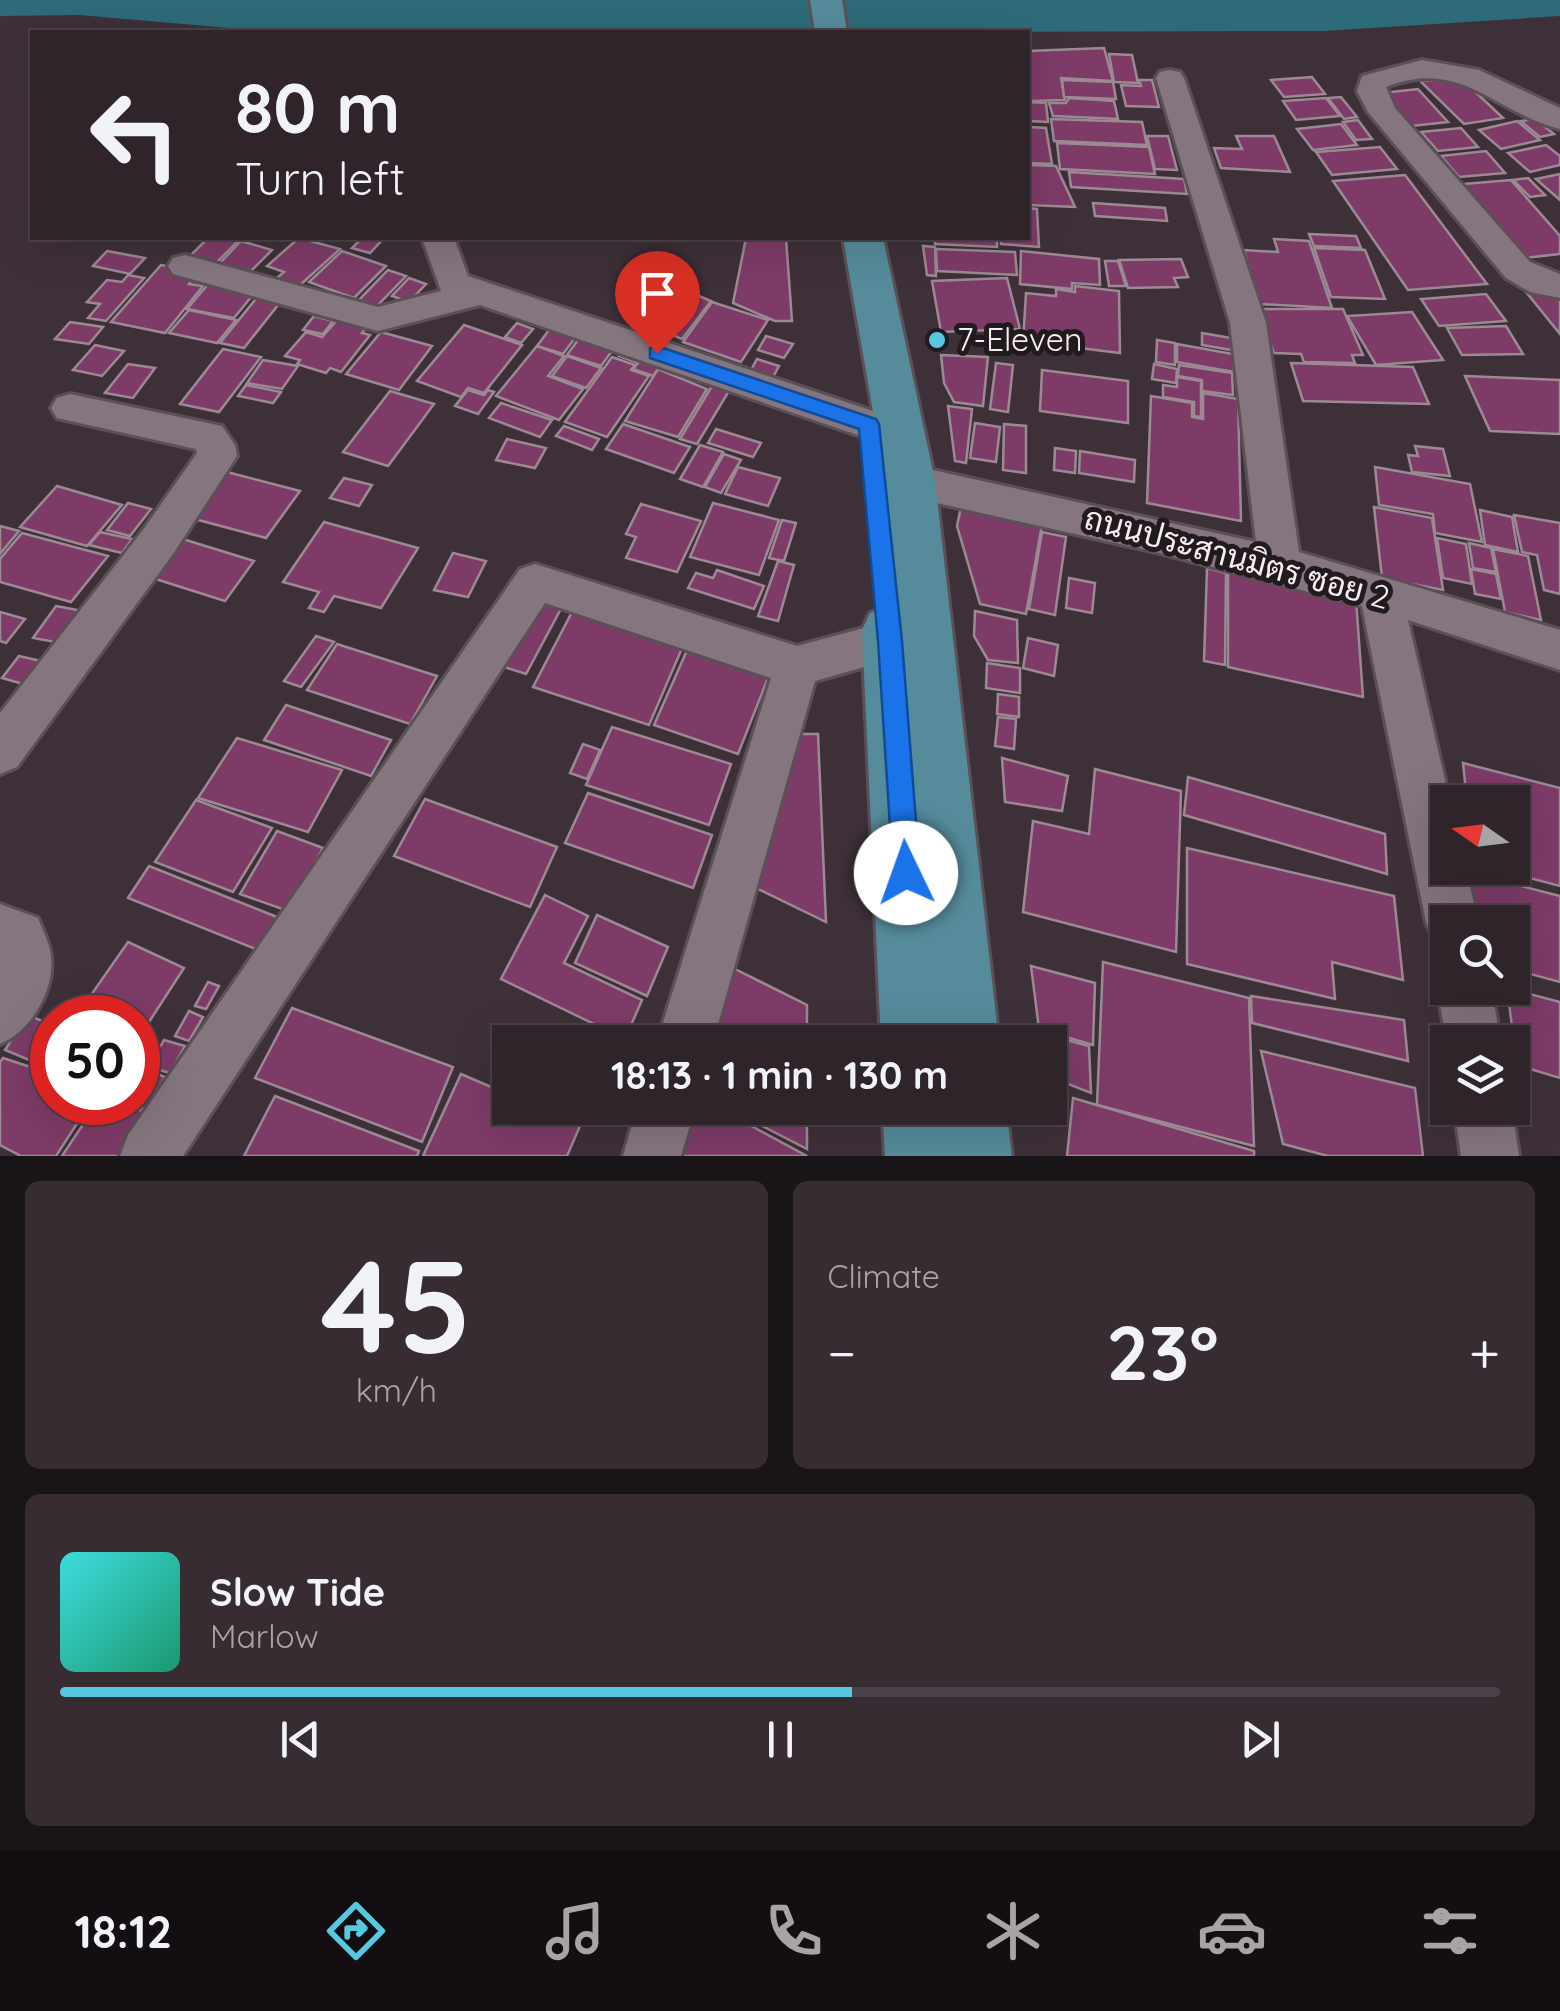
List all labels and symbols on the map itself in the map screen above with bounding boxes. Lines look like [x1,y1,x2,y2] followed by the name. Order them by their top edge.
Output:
[615,251,700,354] pin
[957,319,1082,359] place label: 7-Eleven
[926,329,948,351] marker: 7-Eleven
[1080,497,1394,617] street label: ถนนประสานมิตร ซอย 2
[1430,785,1530,885] north arrow
[854,821,958,925] position arrow
[30,995,160,1125] speed limit sign: 50

